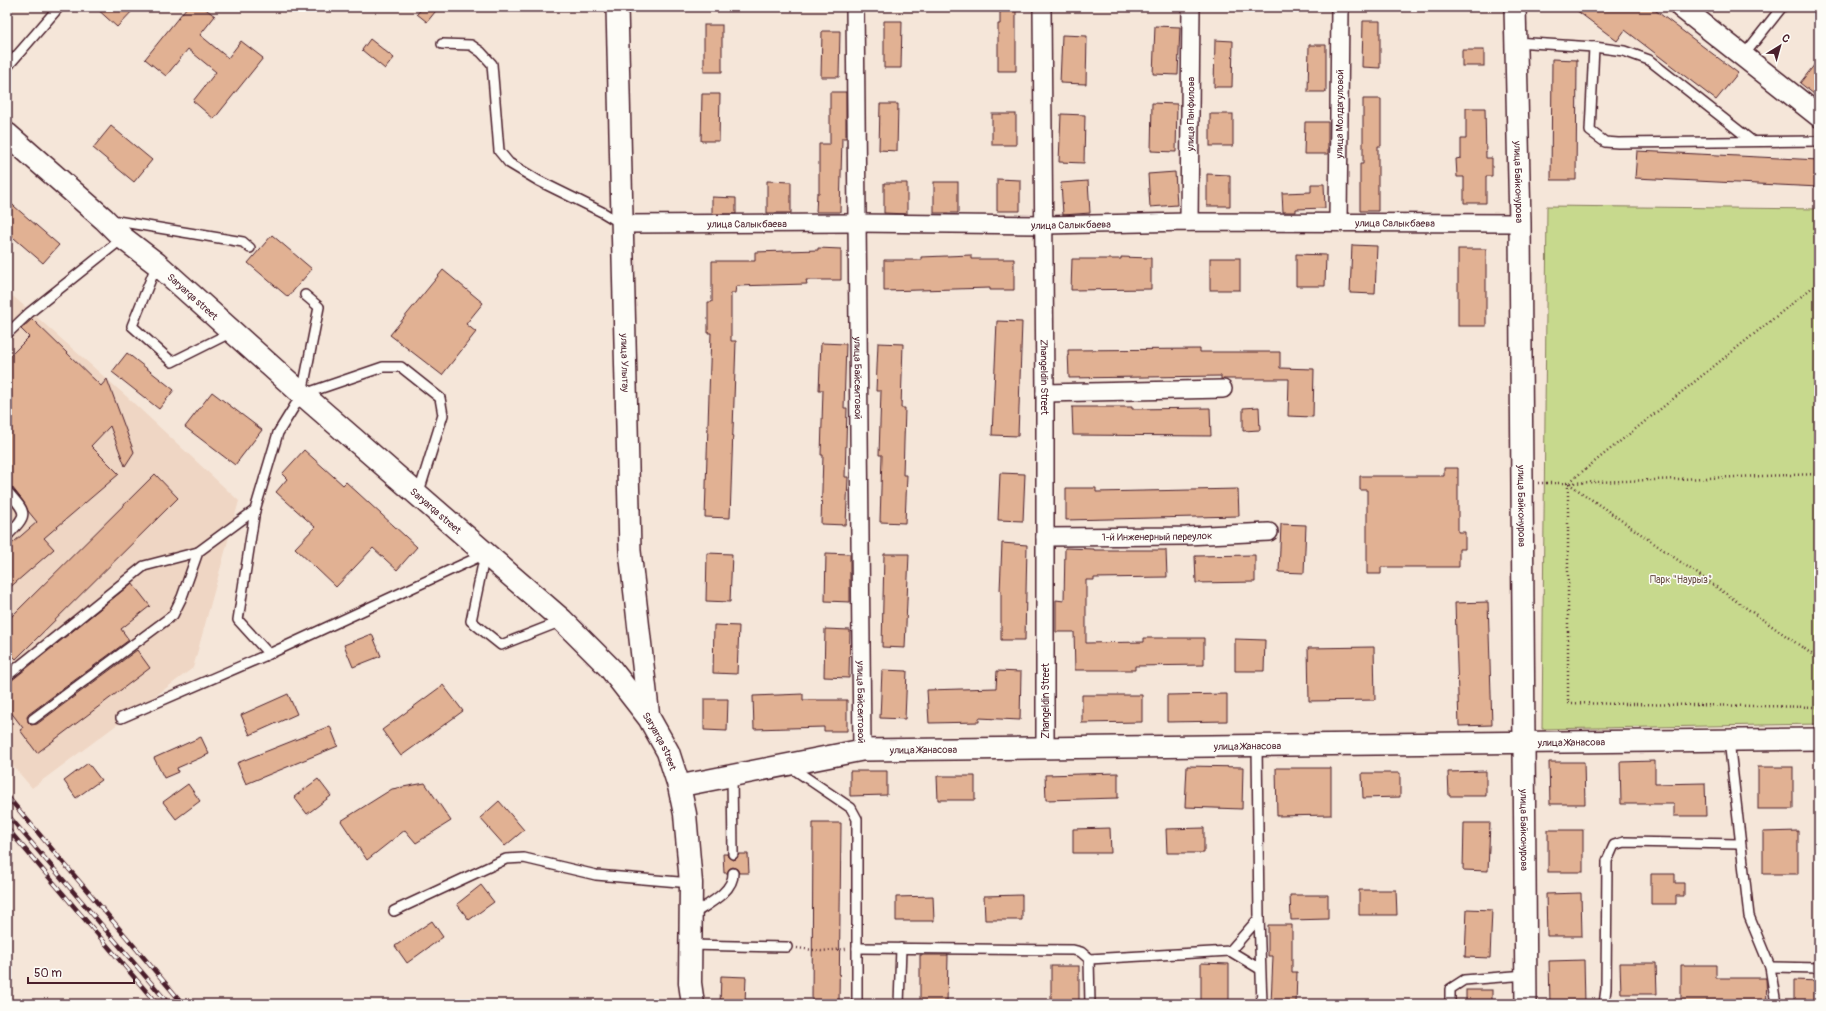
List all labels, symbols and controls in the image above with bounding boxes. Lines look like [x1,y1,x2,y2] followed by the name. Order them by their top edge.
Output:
[1760,26,1800,66] north arrow
[1779,31,1793,46] text: С
[1334,69,1346,160] street label: улица Молдагуловой
[1185,76,1197,152] street label: улица Панфилова
[1511,140,1525,223] street label: улица Байконурова
[1354,217,1435,230] street label: улица Салыкбаева
[706,218,787,231] street label: улица Салыкбаева
[1030,219,1111,232] street label: улица Салыкбаева
[165,271,221,323] street label: Saryarqa street
[618,332,631,393] street label: улица Улытау
[851,336,864,420] street label: улица Байсеитовой
[1038,339,1050,416] street label: Zhangeldin Street
[1515,464,1527,547] street label: улица Байконурова
[407,486,464,537] street label: Saryarqa street
[1102,530,1213,544] street label: 1-й Инженерный переулок
[1650,574,1712,586] park label: Парк "Наурыз"
[854,660,867,744] street label: улица Байсеитовой
[1040,662,1052,739] street label: Zhangeldin Street
[640,710,679,773] street label: Saryarqa street
[1537,736,1606,749] street label: улица Жанасова
[1213,740,1282,753] street label: улица Жанасова
[889,744,958,757] street label: улица Жанасова
[1517,788,1530,871] street label: улица Байконурова
[28,959,134,985] scale bar
[34,966,62,981] text: 50 m

